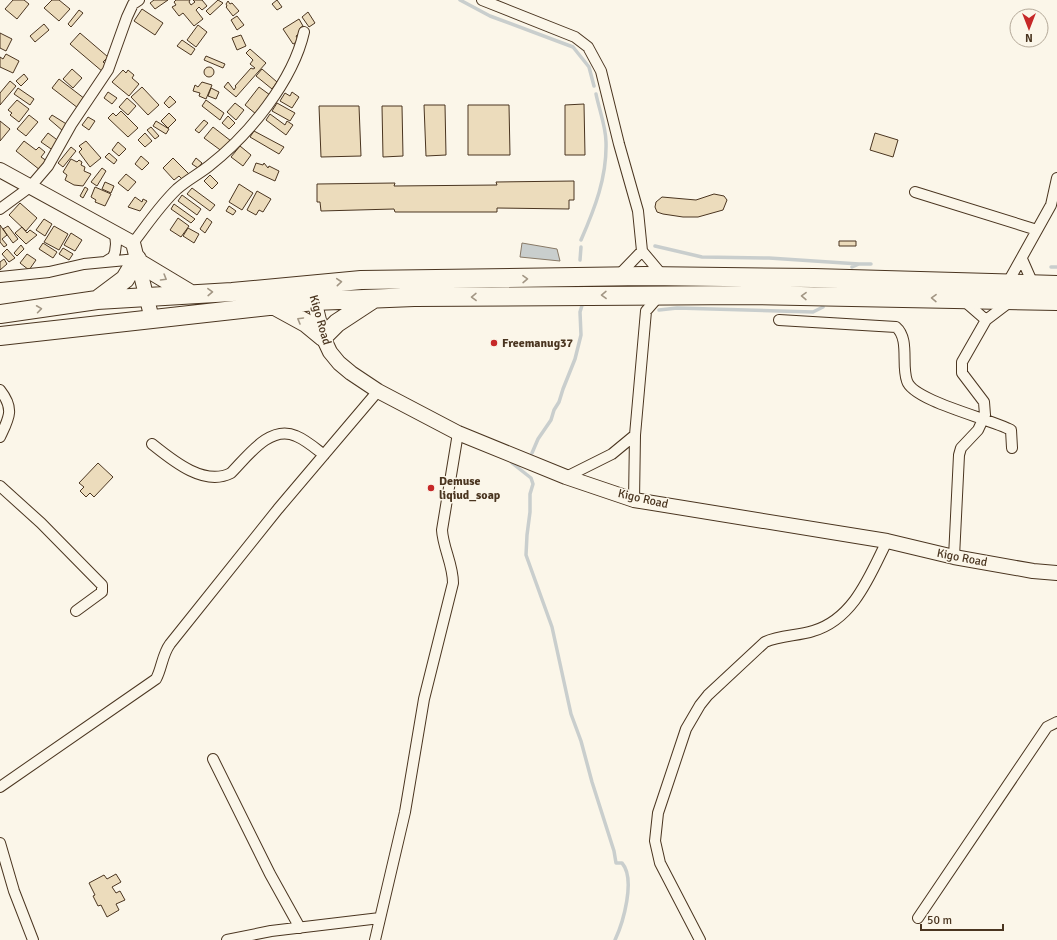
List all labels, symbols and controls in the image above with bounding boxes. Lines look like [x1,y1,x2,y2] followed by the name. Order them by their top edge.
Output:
[1009,8,1049,48] north arrow
[1025,31,1033,44] text: N
[160,274,167,281] one-way arrow
[522,275,528,283] one-way arrow
[336,278,342,287] one-way arrow
[207,288,213,297] one-way arrow
[601,291,607,299] one-way arrow
[801,292,807,300] one-way arrow
[306,293,334,347] street label: Kigo Road
[471,293,477,301] one-way arrow
[931,294,937,303] one-way arrow
[35,305,42,314] one-way arrow
[297,317,304,324] one-way arrow
[502,336,574,351] place label: Freemanug37
[489,338,499,348] marker: Freemanug37
[439,474,501,503] place label: Demuse liqiud_soap
[426,483,436,493] marker: Demuse liqiud_soap
[616,486,670,512] street label: Kigo Road
[935,546,989,570] street label: Kigo Road
[921,906,1003,932] scale bar
[927,913,952,928] text: 50 m

